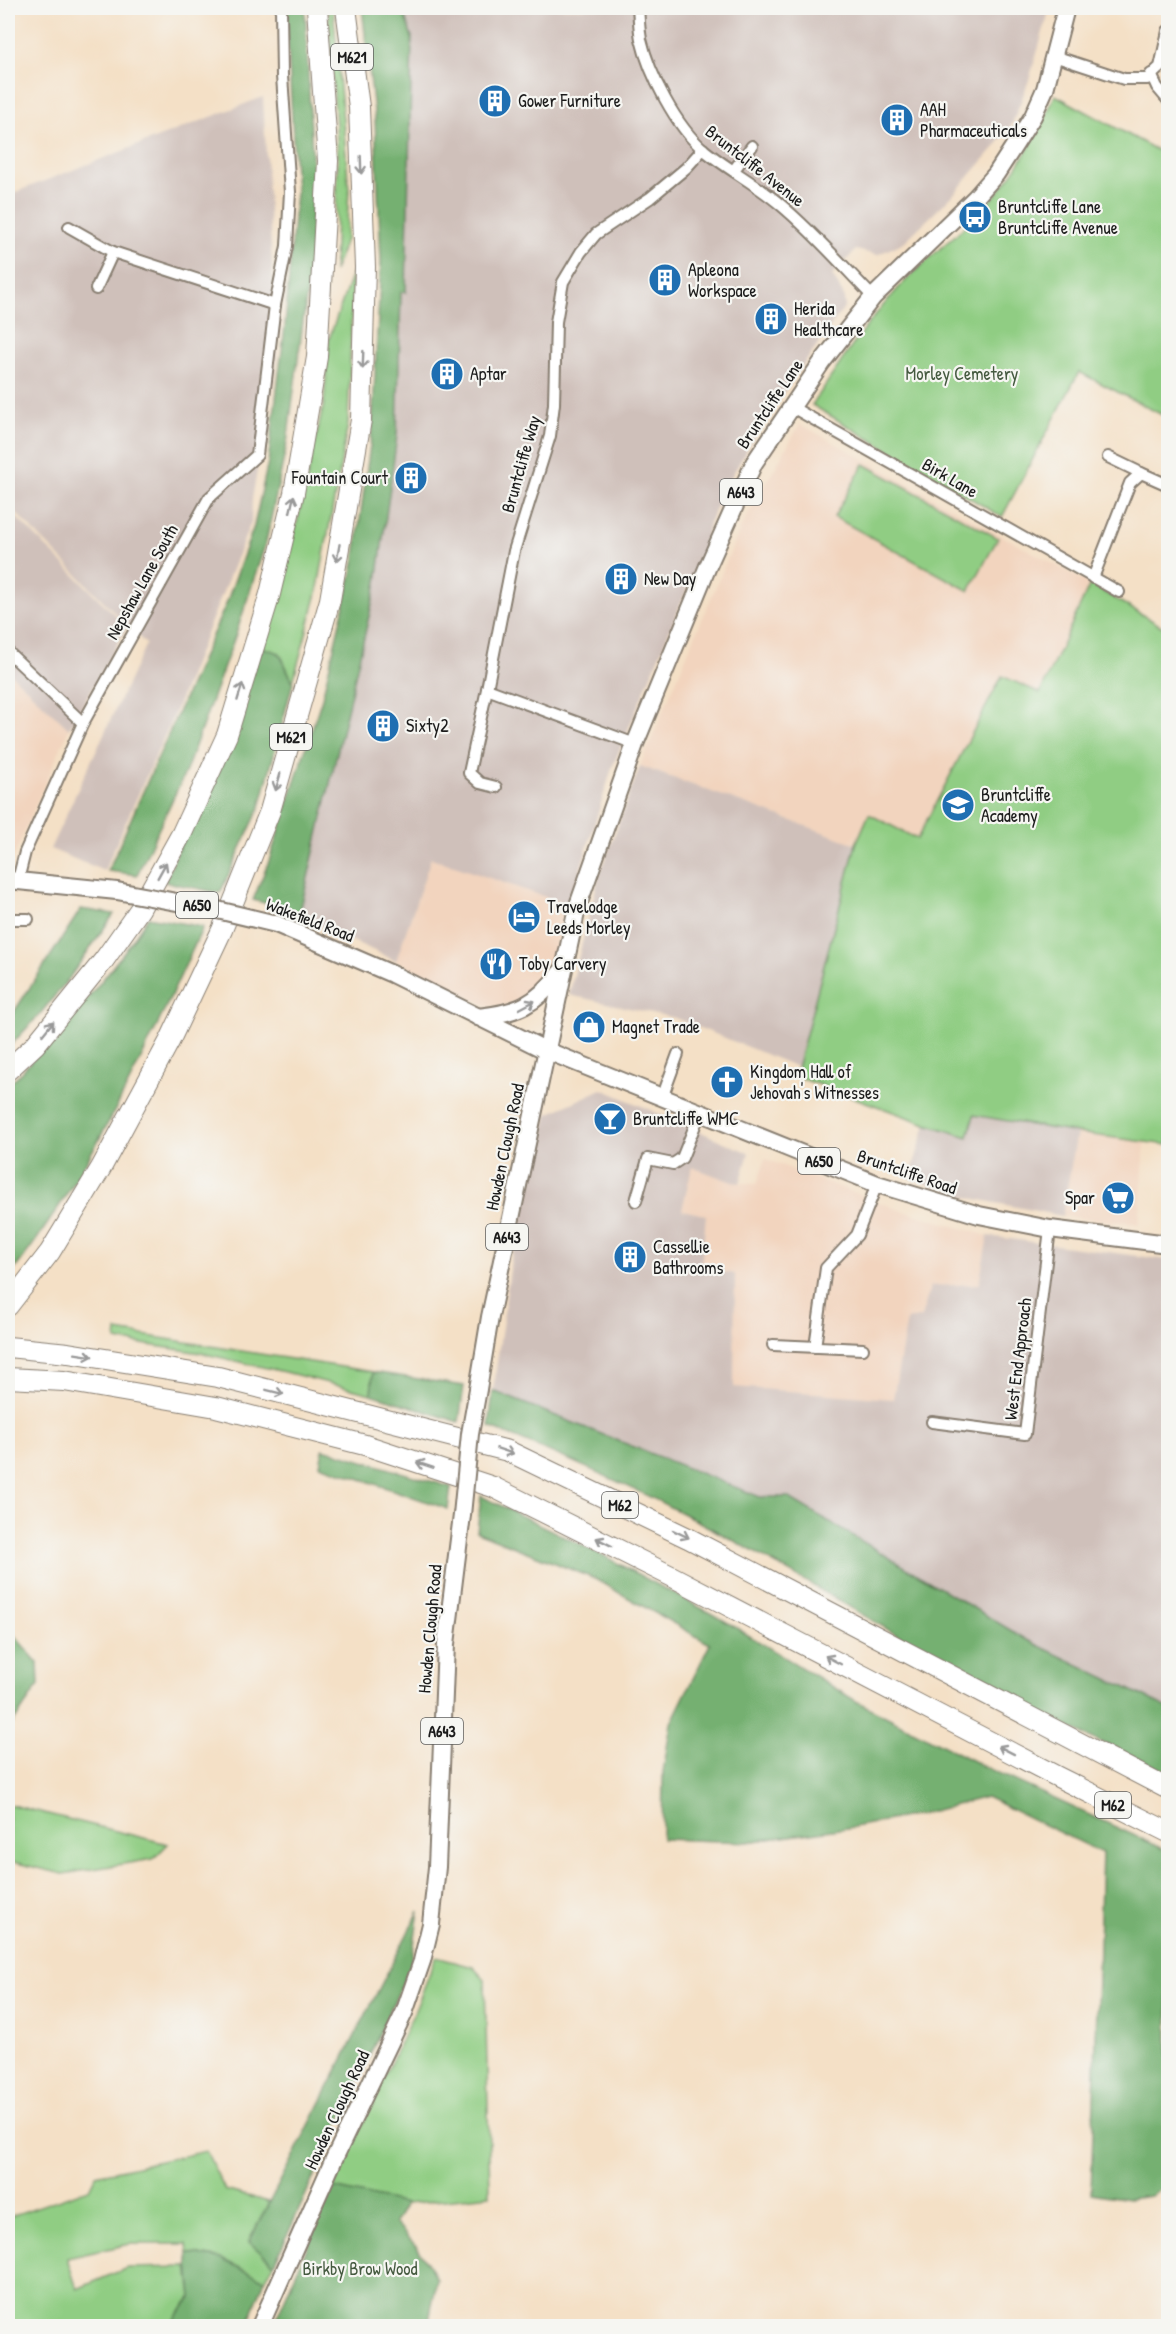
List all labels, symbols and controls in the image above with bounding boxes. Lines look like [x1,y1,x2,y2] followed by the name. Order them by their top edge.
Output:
[331,44,373,70] road number: M621
[477,83,513,119] building icon: Gower Furniture
[518,88,621,113] place label: Gower Furniture
[920,97,1027,143] place label: AAH Pharmaceuticals
[879,102,915,138] building icon: AAH Pharmaceuticals
[700,119,810,212] street label: Bruntcliffe Avenue
[355,155,367,175] one-way arrow
[998,194,1118,240] place label: Bruntcliffe Lane Bruntcliffe Avenue
[957,199,993,235] bus stop icon: Bruntcliffe Lane Bruntcliffe Avenue
[688,257,757,303] place label: Apleona Workspace
[647,262,683,298] building icon: Apleona Workspace
[794,296,863,342] place label: Herida Healthcare
[753,301,789,337] building icon: Herida Healthcare
[357,349,368,369] one-way arrow
[730,354,809,453] street label: Bruntcliffe Lane
[429,356,465,392] building icon: Aptar
[470,361,507,386] place label: Aptar
[906,361,1019,386] park label: Morley Cemetery
[495,412,546,515] street label: Bruntcliffe Way
[918,452,983,504] street label: Birk Lane
[393,460,429,496] building icon: Fountain Court
[291,465,389,490] place label: Fountain Court
[720,479,762,505] road number: A643
[286,495,298,514] one-way arrow
[100,519,184,644] street label: Nepshaw Lane South
[332,543,343,562] one-way arrow
[603,561,639,597] building icon: New Day
[644,566,697,591] place label: New Day
[235,683,246,702] one-way arrow
[365,708,401,744] building icon: Sixty2
[406,713,449,738] place label: Sixty2
[270,724,312,750] road number: M621
[272,772,283,791] one-way arrow
[981,782,1051,828] place label: Bruntcliffe Academy
[940,787,976,823] school or university icon: Bruntcliffe Academy
[156,862,168,879] one-way arrow
[262,891,358,948] street label: Wakefield Road
[176,892,218,918] road number: A650
[547,894,631,940] place label: Travelodge Leeds Morley
[506,899,542,935] hotel icon: Travelodge Leeds Morley
[478,946,514,982] restaurant icon: Toby Carvery
[519,951,607,976] place label: Toby Carvery
[517,998,535,1010] one-way arrow
[571,1009,607,1045] shop icon: Magnet Trade
[612,1014,700,1039] place label: Magnet Trade
[42,1020,55,1036] one-way arrow
[750,1059,879,1105] place label: Kingdom Hall of Jehovah's Witnesses
[709,1064,745,1100] church icon: Kingdom Hall of Jehovah's Witnesses
[479,1081,530,1212] street label: Howden Clough Road
[592,1101,628,1137] bar icon: Bruntcliffe WMC
[633,1106,739,1131] place label: Bruntcliffe WMC
[854,1143,960,1200] street label: Bruntcliffe Road
[798,1148,840,1174] road number: A650
[1100,1180,1136,1216] supermarket icon: Spar
[1065,1185,1095,1210] place label: Spar
[486,1224,528,1250] road number: A643
[653,1234,724,1280] place label: Cassellie Bathrooms
[612,1239,648,1275] building icon: Cassellie Bathrooms
[998,1296,1037,1421] street label: West End Approach
[74,1350,93,1361] one-way arrow
[265,1387,284,1398] one-way arrow
[495,1446,514,1457] one-way arrow
[416,1458,435,1469] one-way arrow
[602,1492,638,1518] road number: M62
[671,1529,689,1541] one-way arrow
[595,1536,613,1548] one-way arrow
[411,1564,448,1694] street label: Howden Clough Road
[824,1654,842,1666] one-way arrow
[421,1718,463,1744] road number: A643
[998,1744,1015,1756] one-way arrow
[1095,1792,1131,1818] road number: M62
[298,2046,375,2173] street label: Howden Clough Road
[302,2256,418,2281] park label: Birkby Brow Wood

